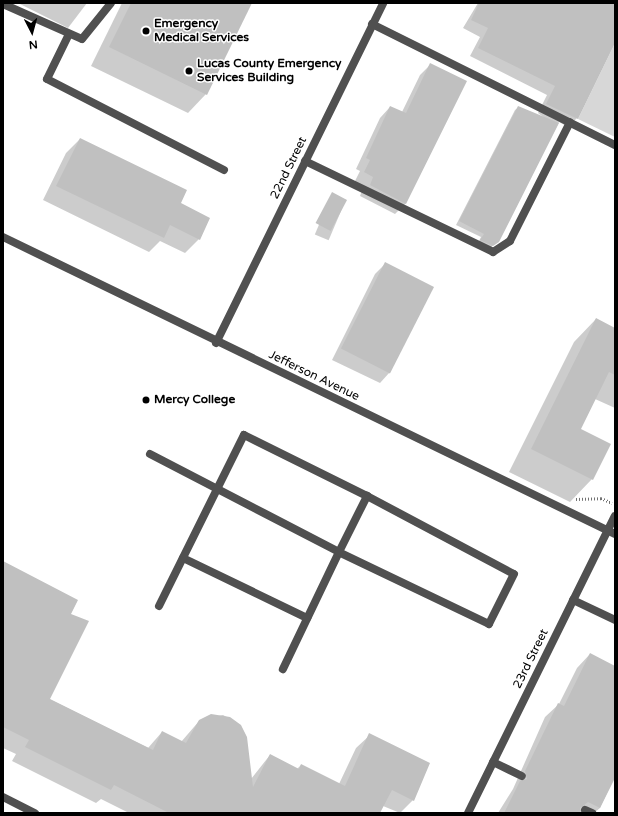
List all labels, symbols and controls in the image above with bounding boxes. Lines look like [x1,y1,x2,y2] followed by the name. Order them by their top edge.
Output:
[12,12,52,52] north arrow
[154,17,249,45] place label: Emergency Medical Services
[141,26,151,36] marker: Emergency Medical Services
[28,38,38,51] text: N
[197,57,342,85] place label: Lucas County Emergency Services Building
[184,66,194,76] marker: Lucas County Emergency Services Building
[268,135,310,201] street label: 22nd Street
[266,348,362,404] street label: Jefferson Avenue
[154,393,235,407] place label: Mercy College
[141,395,151,405] marker: Mercy College
[510,627,552,691] street label: 23rd Street

